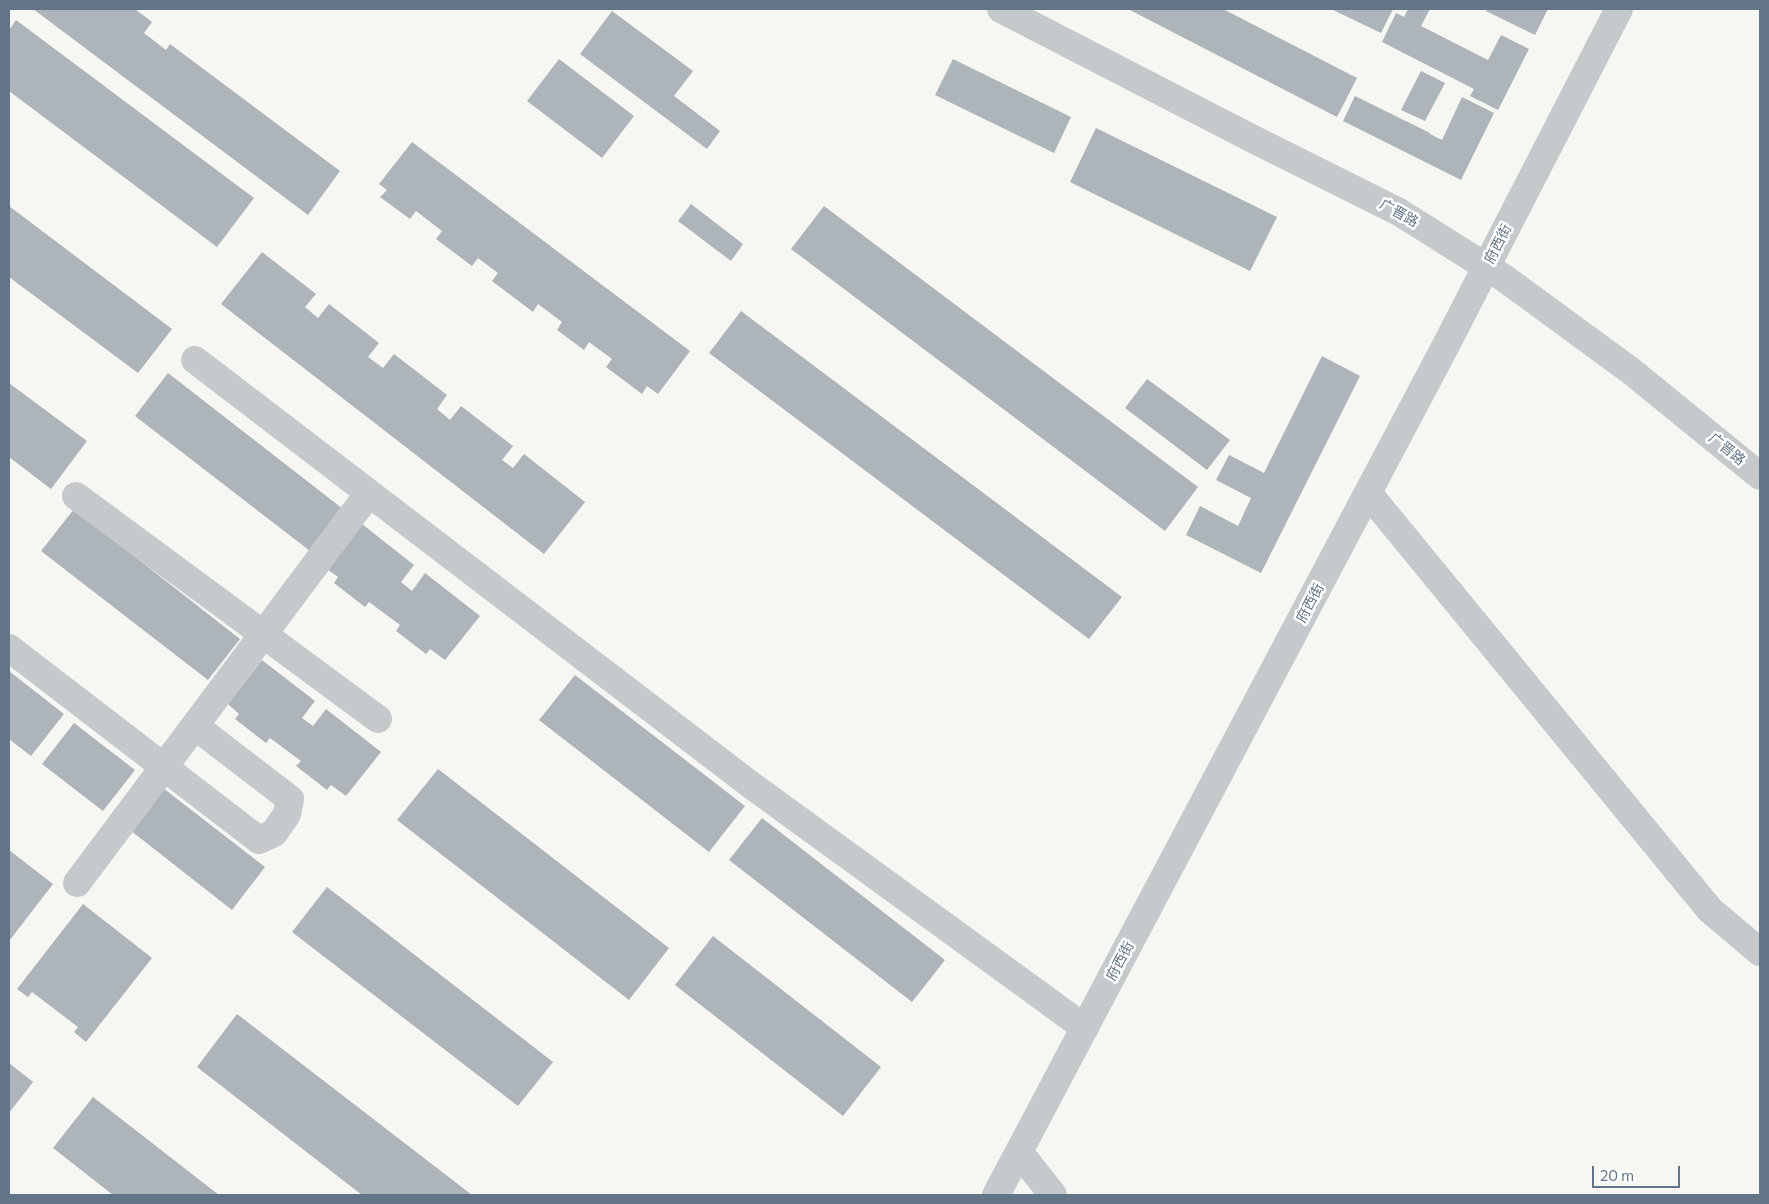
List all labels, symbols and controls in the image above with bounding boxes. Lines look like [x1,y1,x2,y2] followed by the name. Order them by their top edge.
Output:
[1377,195,1421,231] street label: 广晋路
[1481,221,1515,267] street label: 府西街
[1705,429,1749,469] street label: 广晋路
[1293,581,1327,625] street label: 府西街
[1103,939,1137,983] street label: 府西街
[1594,1156,1682,1188] scale bar
[1600,1166,1634,1184] text: 20 m

